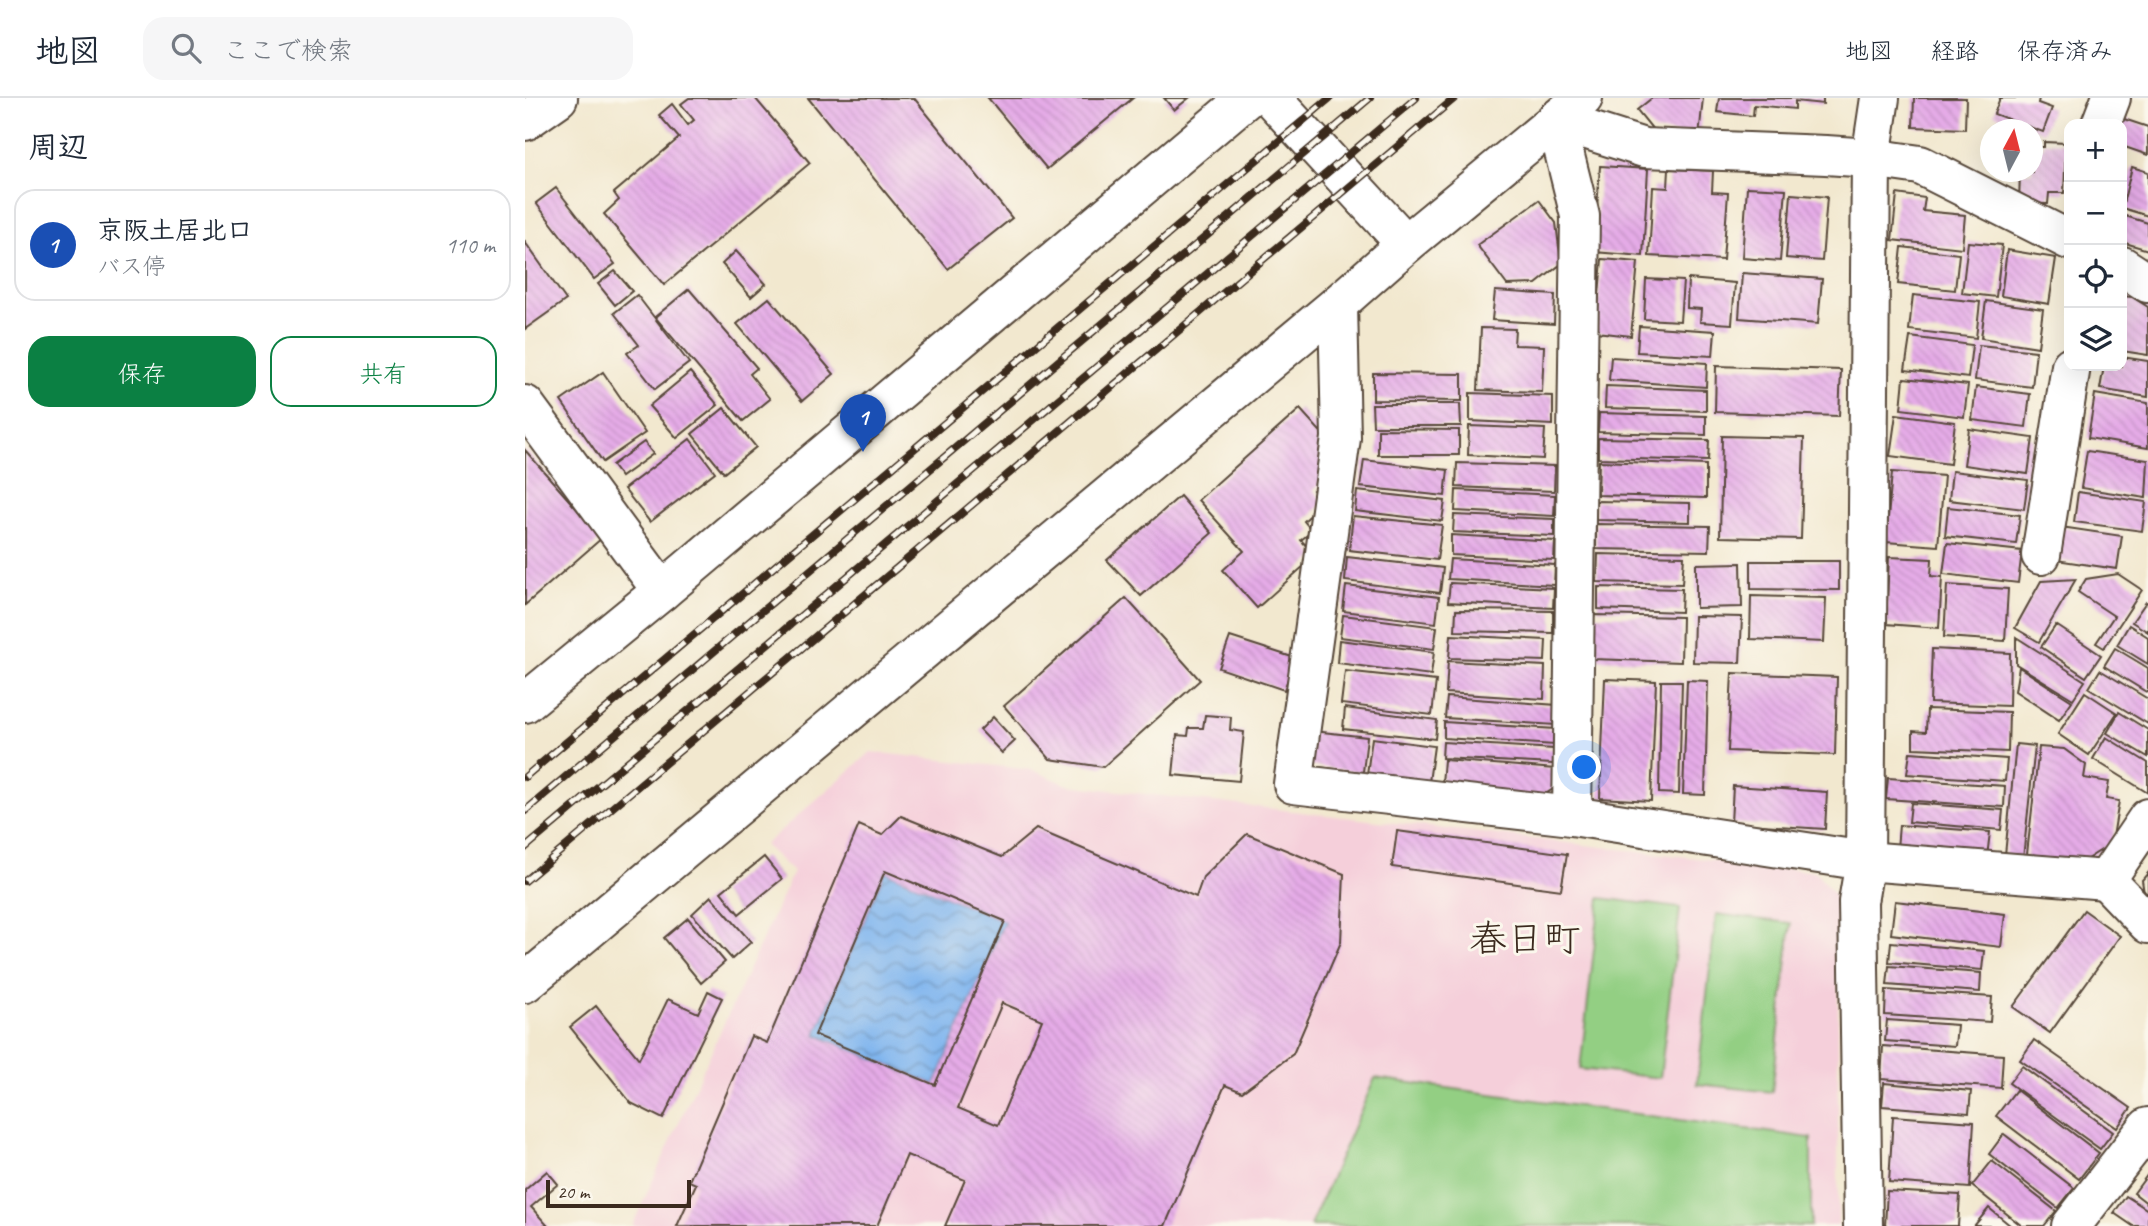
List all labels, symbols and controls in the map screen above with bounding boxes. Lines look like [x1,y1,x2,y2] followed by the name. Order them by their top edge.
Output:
[143,17,633,80] search box
[167,29,205,67] icon: search
[35,30,101,72] text: 地図
[223,34,353,67] text: ここで検索
[1845,36,1893,66] text: 地図
[1931,36,1979,66] text: 経路
[2017,36,2113,66] text: 保存済み
[1980,119,2043,182] north arrow
[2064,119,2127,371] map controls
[2064,119,2127,182] button: +
[28,128,88,166] text: 周辺
[2064,182,2127,245] button: −
[97,214,253,247] text: 京阪土居北口
[48,231,58,260] text: 1
[446,231,495,260] text: 110 m
[2064,245,2127,308] button: locate
[97,252,166,281] text: バス停
[2064,308,2127,371] button: layers
[28,336,256,407] button: 保存
[270,336,497,407] button: 共有
[840,394,886,452] pin: 1
[1567,750,1601,784] your location
[1470,915,1581,962] district label: 春日町
[546,1177,691,1209] scale bar
[557,1180,589,1204] text: 20 m

